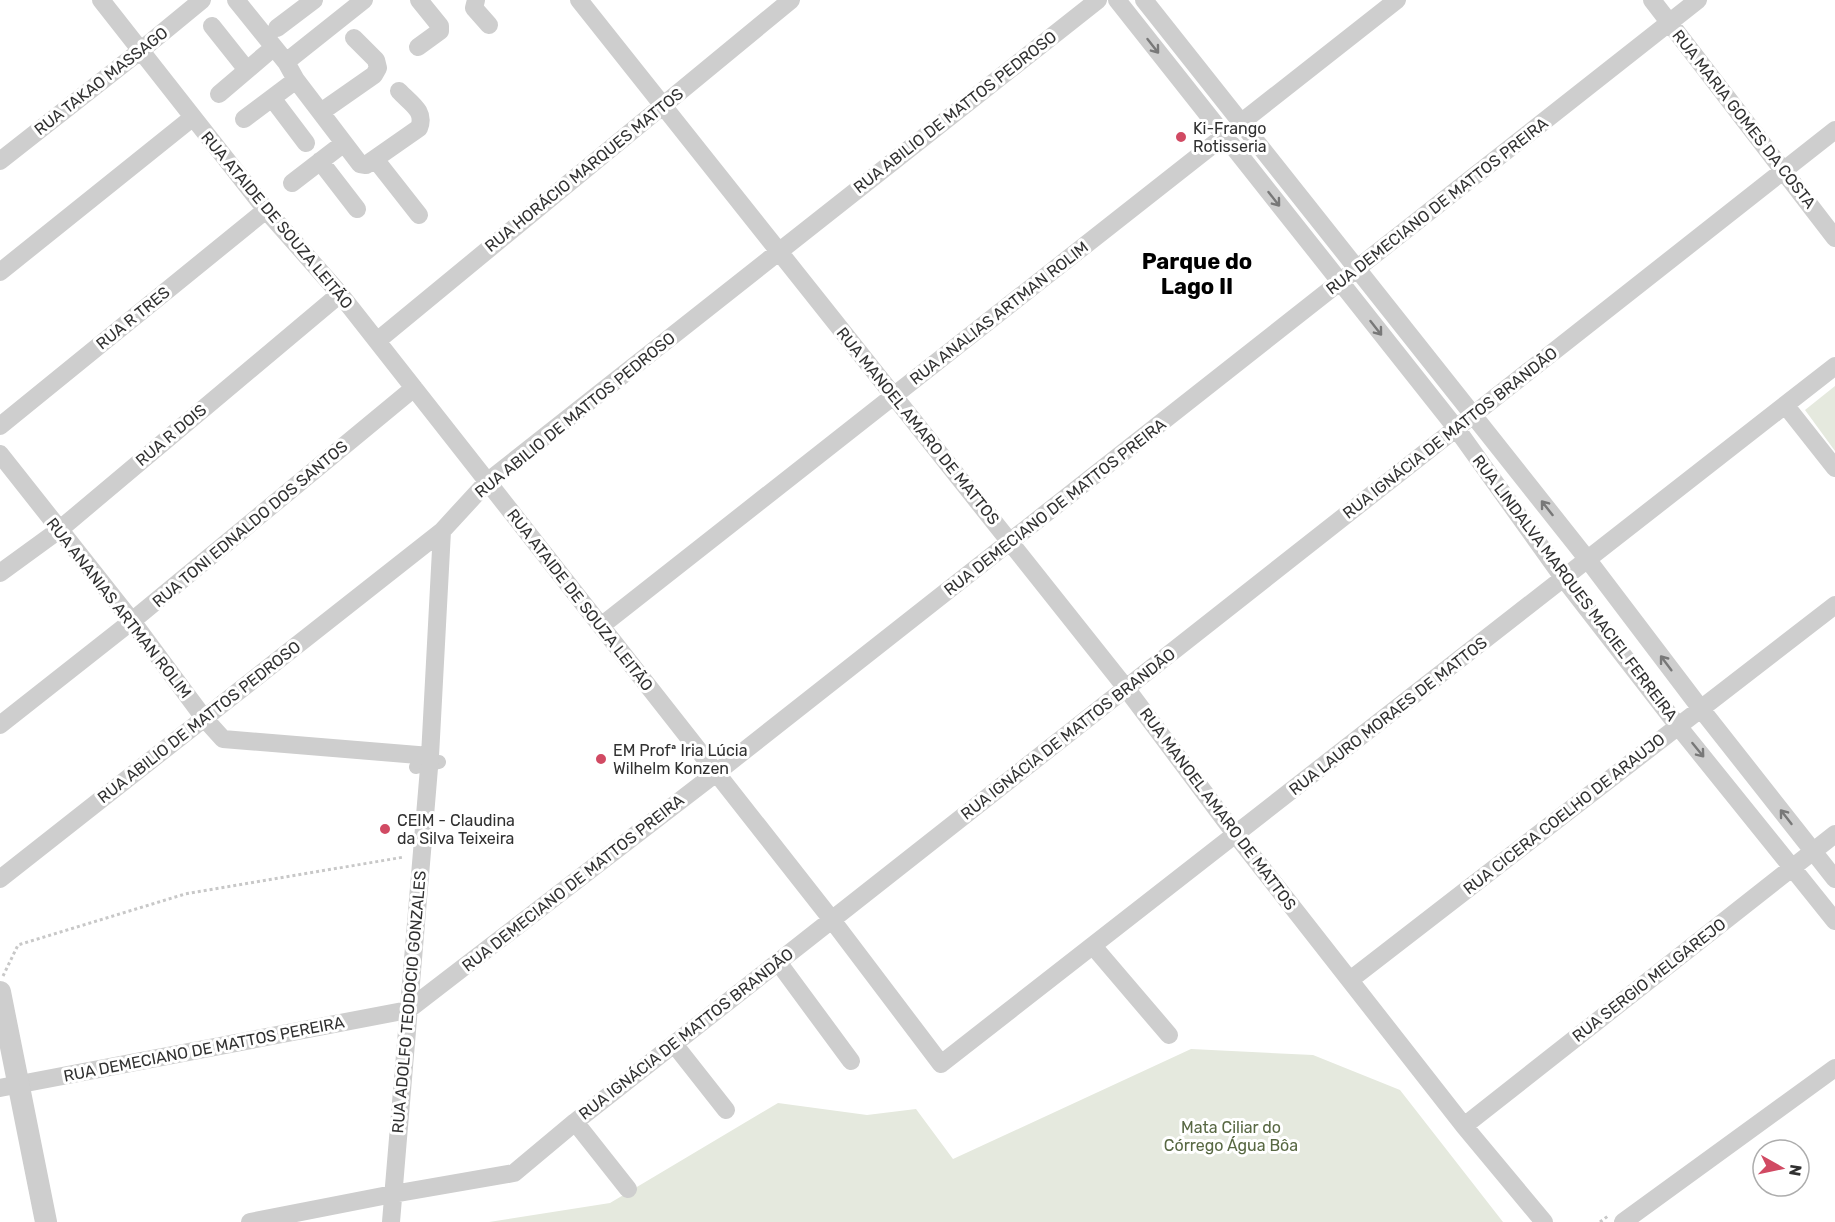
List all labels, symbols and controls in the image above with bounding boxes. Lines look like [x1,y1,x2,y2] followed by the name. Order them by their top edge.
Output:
[30,23,172,139] street label: RUA TAKAO MASSAGO
[1668,26,1820,212] street label: RUA MARIA GOMES DA COSTA
[850,27,1060,197] street label: RUA ABILIO DE MATTOS PEDROSO
[1146,38,1160,53] one-way arrow
[481,84,687,256] street label: RUA HORÁCIO MARQUES MATTOS
[1322,113,1552,299] street label: RUA DEMECIANO DE MATTOS PREIRA
[1193,119,1267,156] place label: Ki-Frango Rotisseria
[197,127,357,313] street label: RUA ATAIDE DE SOUZA LEITÃO
[1174,130,1188,144] marker: Ki-Frango Rotisseria
[1268,190,1281,206] one-way arrow
[906,237,1092,389] street label: RUA ANALIAS ARTMAN ROLIM
[1142,248,1252,300] district label: Parque do Lago II
[92,283,174,353] street label: RUA R TRES
[1370,320,1383,336] one-way arrow
[833,324,1004,528] street label: RUA MANOEL AMARO DE MATTOS
[471,328,679,502] street label: RUA ABILIO DE MATTOS PEDROSO
[1339,343,1561,523] street label: RUA IGNÁCIA DE MATTOS BRANDÃO
[132,400,210,470] street label: RUA R DOIS
[940,414,1170,600] street label: RUA DEMECIANO DE MATTOS PREIRA
[148,437,352,611] street label: RUA TONI EDNALDO DOS SANTOS
[1469,451,1682,725] street label: RUA LINDALVA MARQUES MACIEL FERREIRA
[1541,500,1554,516] one-way arrow
[503,505,657,695] street label: RUA ATAIDE DE SOUZA LEITÃO
[43,514,195,702] street label: RUA ANANIAS ARTMAN ROLIM
[1285,633,1491,799] street label: RUA LAURO MORAES DE MATTOS
[94,637,304,807] street label: RUA ABILIO DE MATTOS PEDROSO
[957,644,1179,824] street label: RUA IGNÁCIA DE MATTOS BRANDÃO
[1660,655,1673,671] one-way arrow
[1136,704,1300,914] street label: RUA MANOEL AMARO DE MATTOS
[1460,729,1668,899] street label: RUA CICERA COELHO DE ARAUJO
[613,741,748,778] place label: EM Profª Iria Lúcia Wilhelm Konzen
[1691,742,1705,757] one-way arrow
[594,752,608,766] marker: EM Profª Iria Lúcia Wilhelm Konzen
[458,790,688,976] street label: RUA DEMECIANO DE MATTOS PREIRA
[1779,809,1792,825] one-way arrow
[397,811,515,848] place label: CEIM - Claudina da Silva Teixeira
[378,822,392,836] marker: CEIM - Claudina da Silva Teixeira
[388,870,430,1134] street label: RUA ADOLFO TEODOCIO GONZALES
[1568,914,1730,1046] street label: RUA SERGIO MELGAREJO
[575,944,797,1124] street label: RUA IGNÁCIA DE MATTOS BRANDÃO
[62,1012,346,1086] street label: RUA DEMECIANO DE MATTOS PEREIRA
[1164,1118,1298,1155] park label: Mata Ciliar do Córrego Água Bôa
[1751,1138,1811,1198] north arrow
[1785,1163,1806,1177] text: N

